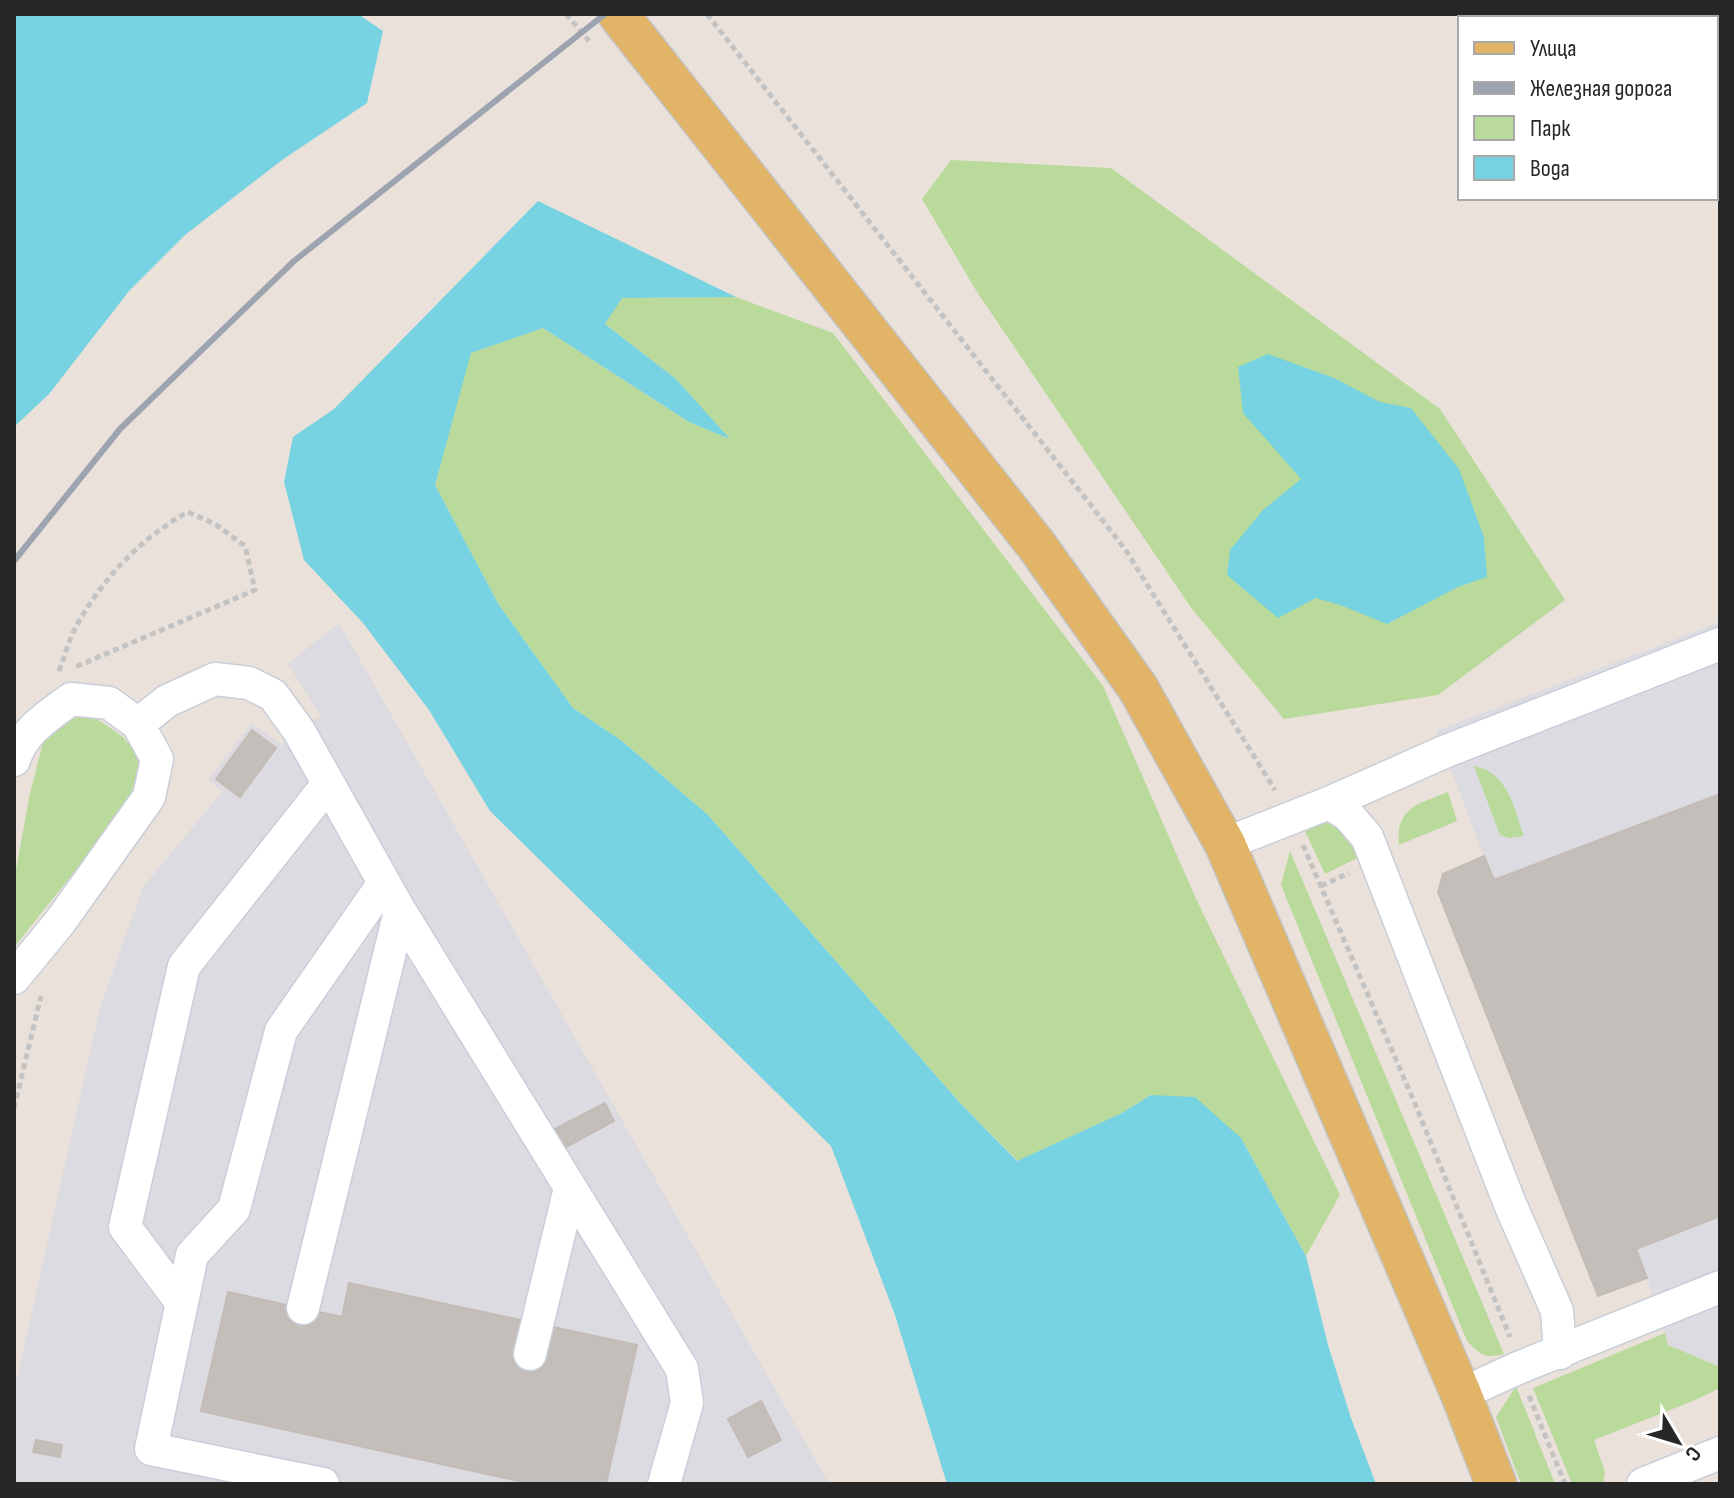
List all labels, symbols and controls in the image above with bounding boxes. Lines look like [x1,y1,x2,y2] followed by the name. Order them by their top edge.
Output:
[1458,16,1718,200] legend
[1530,34,1576,63] text: Улица
[1530,74,1672,103] text: Железная дорога
[1530,114,1571,143] text: Парк
[1530,154,1570,183] text: Вода
[1638,1402,1718,1482] north arrow
[1678,1441,1707,1466] text: С

